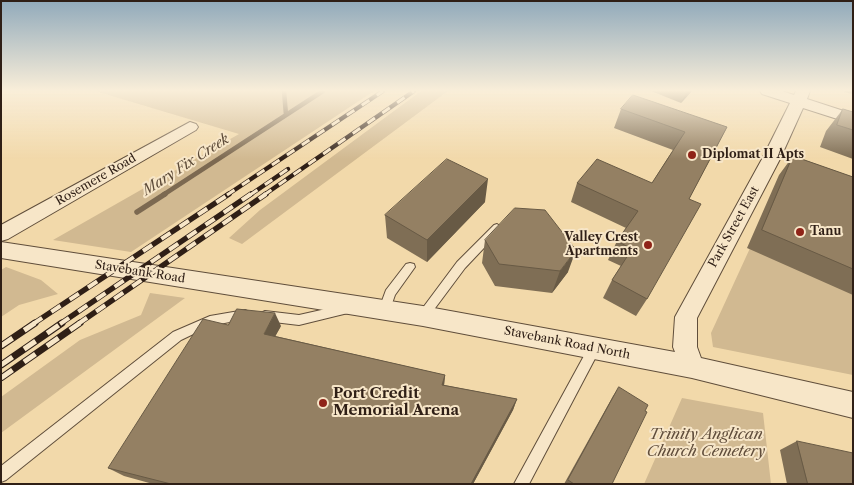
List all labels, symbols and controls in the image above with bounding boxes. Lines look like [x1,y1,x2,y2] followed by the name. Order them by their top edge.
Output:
[140,131,232,199] water label: Mary Fix Creek
[702,148,804,162] place label: Diplomat II Apts
[686,149,698,161] marker: Diplomat II Apts
[53,151,139,209] street label: Rosemere Road
[706,184,762,270] street label: Park Street East
[810,225,841,239] place label: Tanu
[794,226,806,238] marker: Tanu
[564,231,638,259] place label: Valley Crest Apartments
[642,239,654,251] marker: Valley Crest Apartments
[94,258,186,286] street label: Stavebank Road
[503,324,631,362] street label: Stavebank Road North
[333,385,459,420] place label: Port Credit Memorial Arena
[317,397,329,409] marker: Port Credit Memorial Arena
[647,426,765,461] park label: Trinity Anglican Church Cemetery

